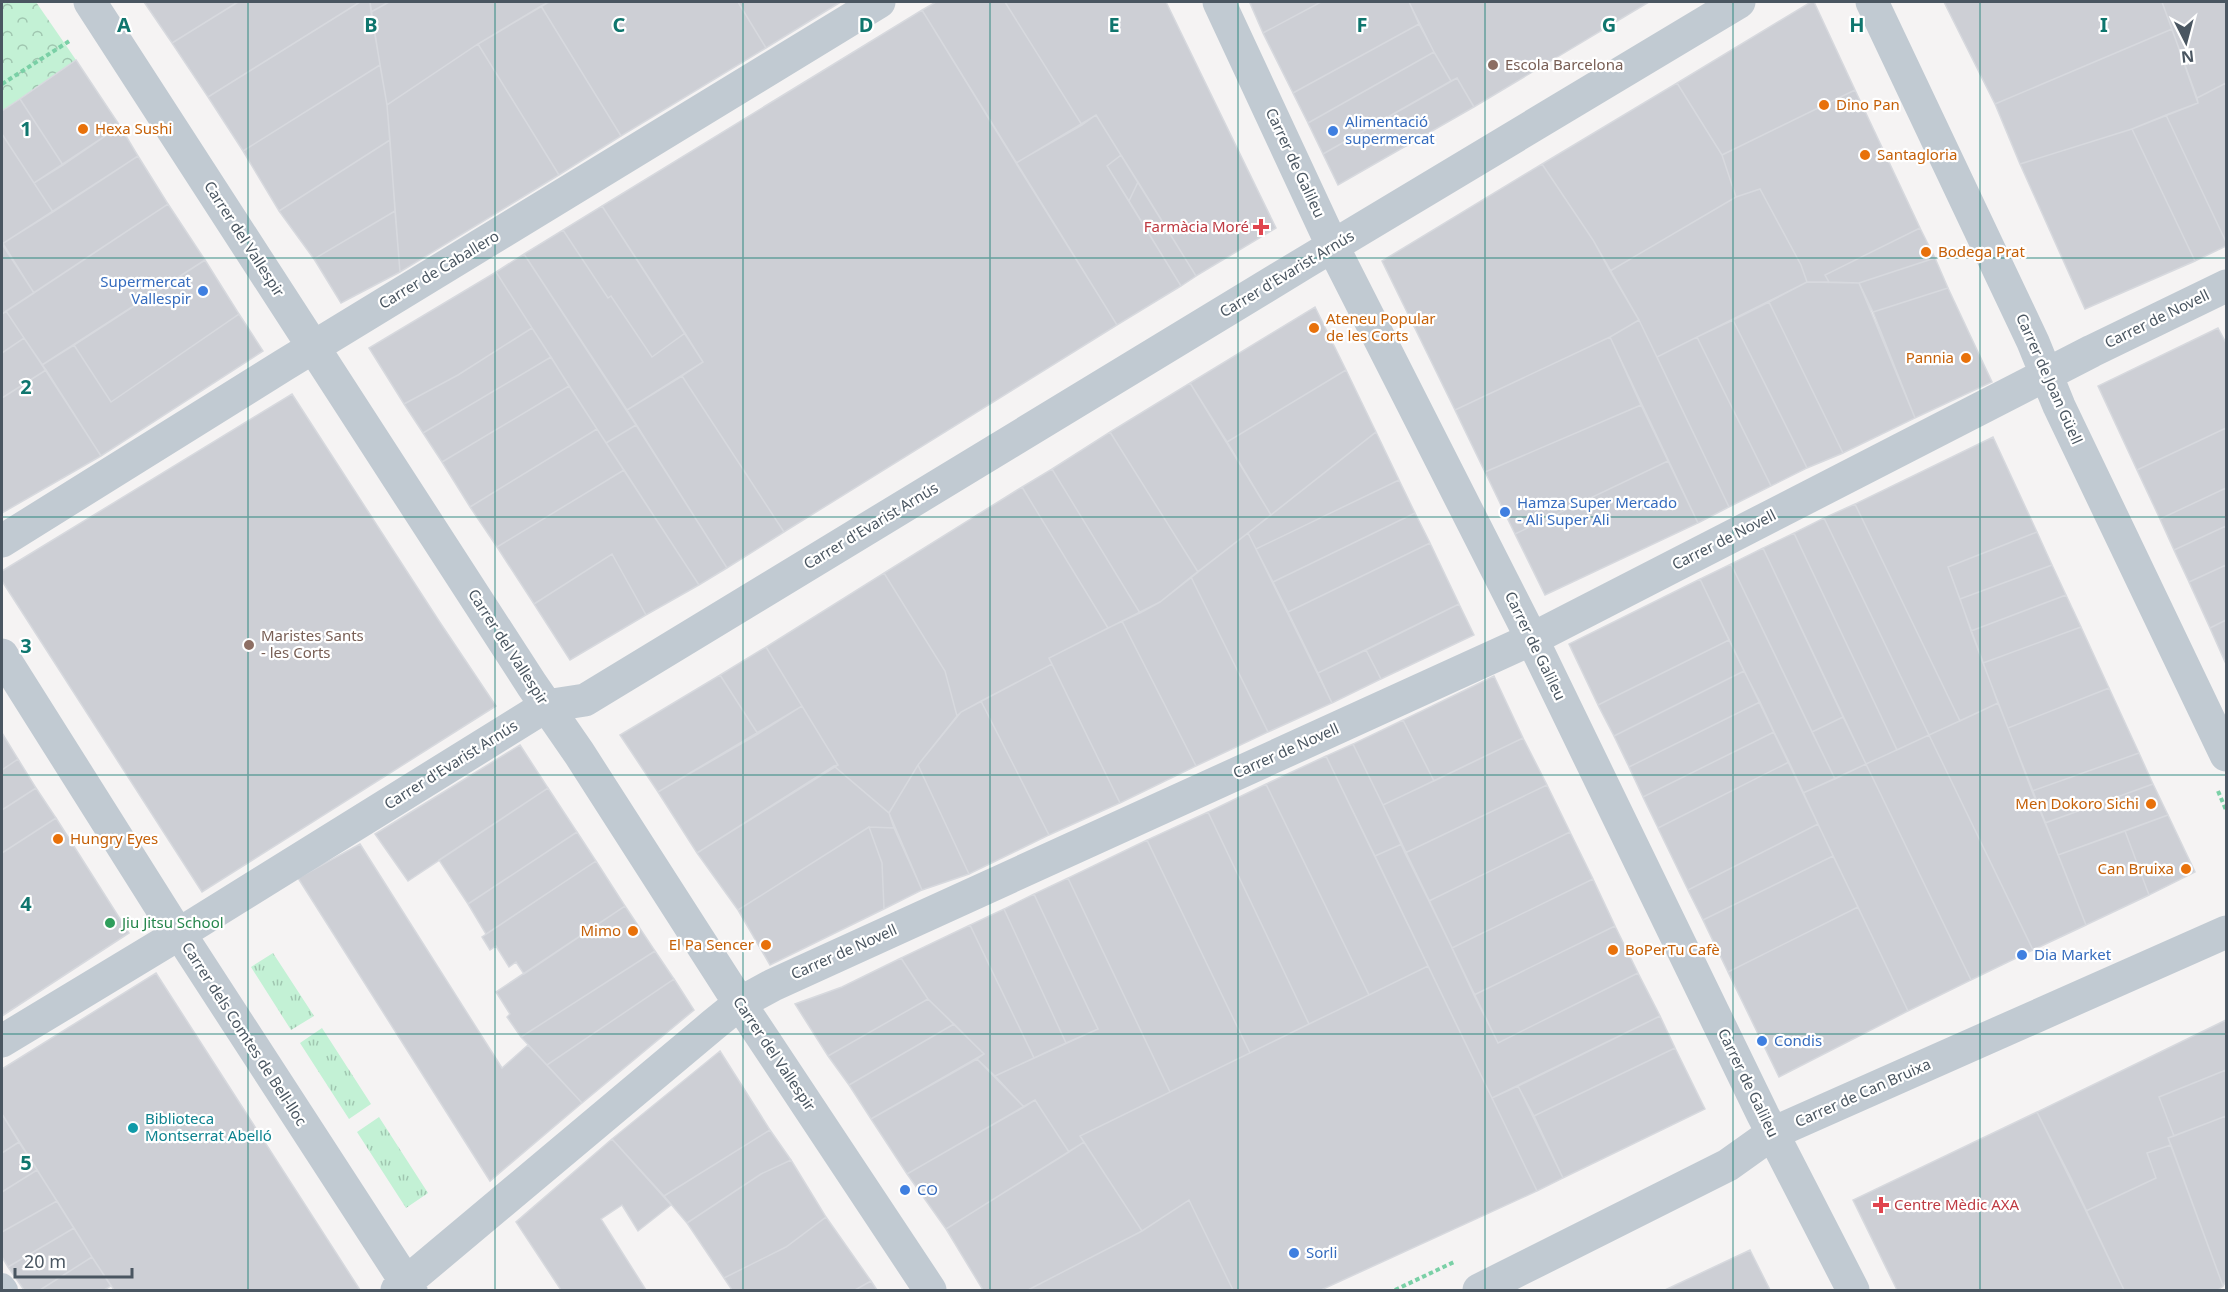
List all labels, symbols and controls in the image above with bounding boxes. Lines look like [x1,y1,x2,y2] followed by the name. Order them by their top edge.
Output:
[117,11,131,38] text: A
[364,11,378,38] text: B
[613,11,626,38] text: C
[859,11,873,38] text: D
[1108,11,1120,38] text: E
[1357,11,1367,38] text: F
[1602,11,1616,38] text: G
[1849,11,1865,38] text: H
[2100,11,2108,38] text: I
[2156,12,2216,72] north arrow
[2180,45,2195,69] text: N
[1505,54,1623,74] place label: Escola Barcelona
[1486,58,1500,72] marker: Escola Barcelona
[1836,94,1900,114] place label: Dino Pan
[1817,98,1831,112] marker: Dino Pan
[1262,105,1330,221] street label: Carrer de Galileu
[1345,111,1435,148] place label: Alimentació supermercat
[20,115,32,142] text: 1
[95,118,172,138] place label: Hexa Sushi
[76,122,90,136] marker: Hexa Sushi
[1326,124,1340,138] marker: Alimentació supermercat
[1877,144,1957,164] place label: Santagloria
[1858,148,1872,162] marker: Santagloria
[200,177,290,300] street label: Carrer del Vallespir
[1144,216,1249,236] place label: Farmàcia Moré
[1254,220,1268,234] marker: Farmàcia Moré
[375,225,502,313] street label: Carrer de Caballero
[1216,225,1357,321] street label: Carrer d'Evarist Arnús
[1938,241,2025,261] place label: Bodega Prat
[1919,245,1933,259] marker: Bodega Prat
[100,271,192,308] place label: Supermercat Vallespir
[196,284,210,298] marker: Supermercat Vallespir
[2101,284,2212,352] street label: Carrer de Novell
[1326,308,1436,345] place label: Ateneu Popular de les Corts
[2012,310,2088,447] street label: Carrer de Joan Güell
[1307,321,1321,335] marker: Ateneu Popular de les Corts
[1906,347,1954,367] place label: Pannia
[1959,351,1973,365] marker: Pannia
[20,373,32,400] text: 2
[800,477,941,573] street label: Carrer d'Evarist Arnús
[1517,492,1677,529] place label: Hamza Super Mercado - Ali Super Ali
[1668,504,1779,574] street label: Carrer de Novell
[1498,505,1512,519] marker: Hamza Super Mercado - Ali Super Ali
[464,585,554,708] street label: Carrer del Vallespir
[1501,588,1571,703] street label: Carrer de Galileu
[261,625,364,662] place label: Maristes Sants - les Corts
[20,632,32,659] text: 3
[242,638,256,652] marker: Maristes Sants - les Corts
[380,715,521,813] street label: Carrer d'Evarist Arnús
[1229,718,1342,782] street label: Carrer de Novell
[2015,793,2139,813] place label: Men Dokoro Sichi
[2144,797,2158,811] marker: Men Dokoro Sichi
[70,828,158,848] place label: Hungry Eyes
[51,832,65,846] marker: Hungry Eyes
[2097,858,2174,878] place label: Can Bruixa
[2179,862,2193,876] marker: Can Bruixa
[20,890,32,917] text: 4
[120,912,224,932] place label: Jiu Jitsu School
[103,916,117,930] marker: Jiu Jitsu School
[787,919,900,983] street label: Carrer de Novell
[580,920,621,940] place label: Mimo
[626,924,640,938] marker: Mimo
[669,934,754,954] place label: El Pa Sencer
[178,938,312,1129] street label: Carrer dels Comtes de Bell-lloc
[759,938,773,952] marker: El Pa Sencer
[1625,939,1720,959] place label: BoPerTu Cafè
[1606,943,1620,957] marker: BoPerTu Cafè
[2034,944,2112,964] place label: Dia Market
[2015,948,2029,962] marker: Dia Market
[729,992,821,1114] street label: Carrer del Vallespir
[1714,1025,1784,1140] street label: Carrer de Galileu
[1774,1030,1822,1050] place label: Condis
[1755,1034,1769,1048] marker: Condis
[1792,1053,1934,1131] street label: Carrer de Can Bruixa
[145,1108,272,1145] place label: Biblioteca Montserrat Abelló
[126,1121,140,1135] marker: Biblioteca Montserrat Abelló
[20,1149,32,1176] text: 5
[917,1179,938,1199] place label: CO
[898,1183,912,1197] marker: CO
[1894,1194,2020,1214] place label: Centre Mèdic AXA
[1872,1196,1890,1214] marker: Centre Mèdic AXA
[15,1241,132,1279] scale bar
[1306,1242,1337,1262] place label: Sorli
[1287,1246,1301,1260] marker: Sorli
[24,1249,66,1273] text: 20 m

